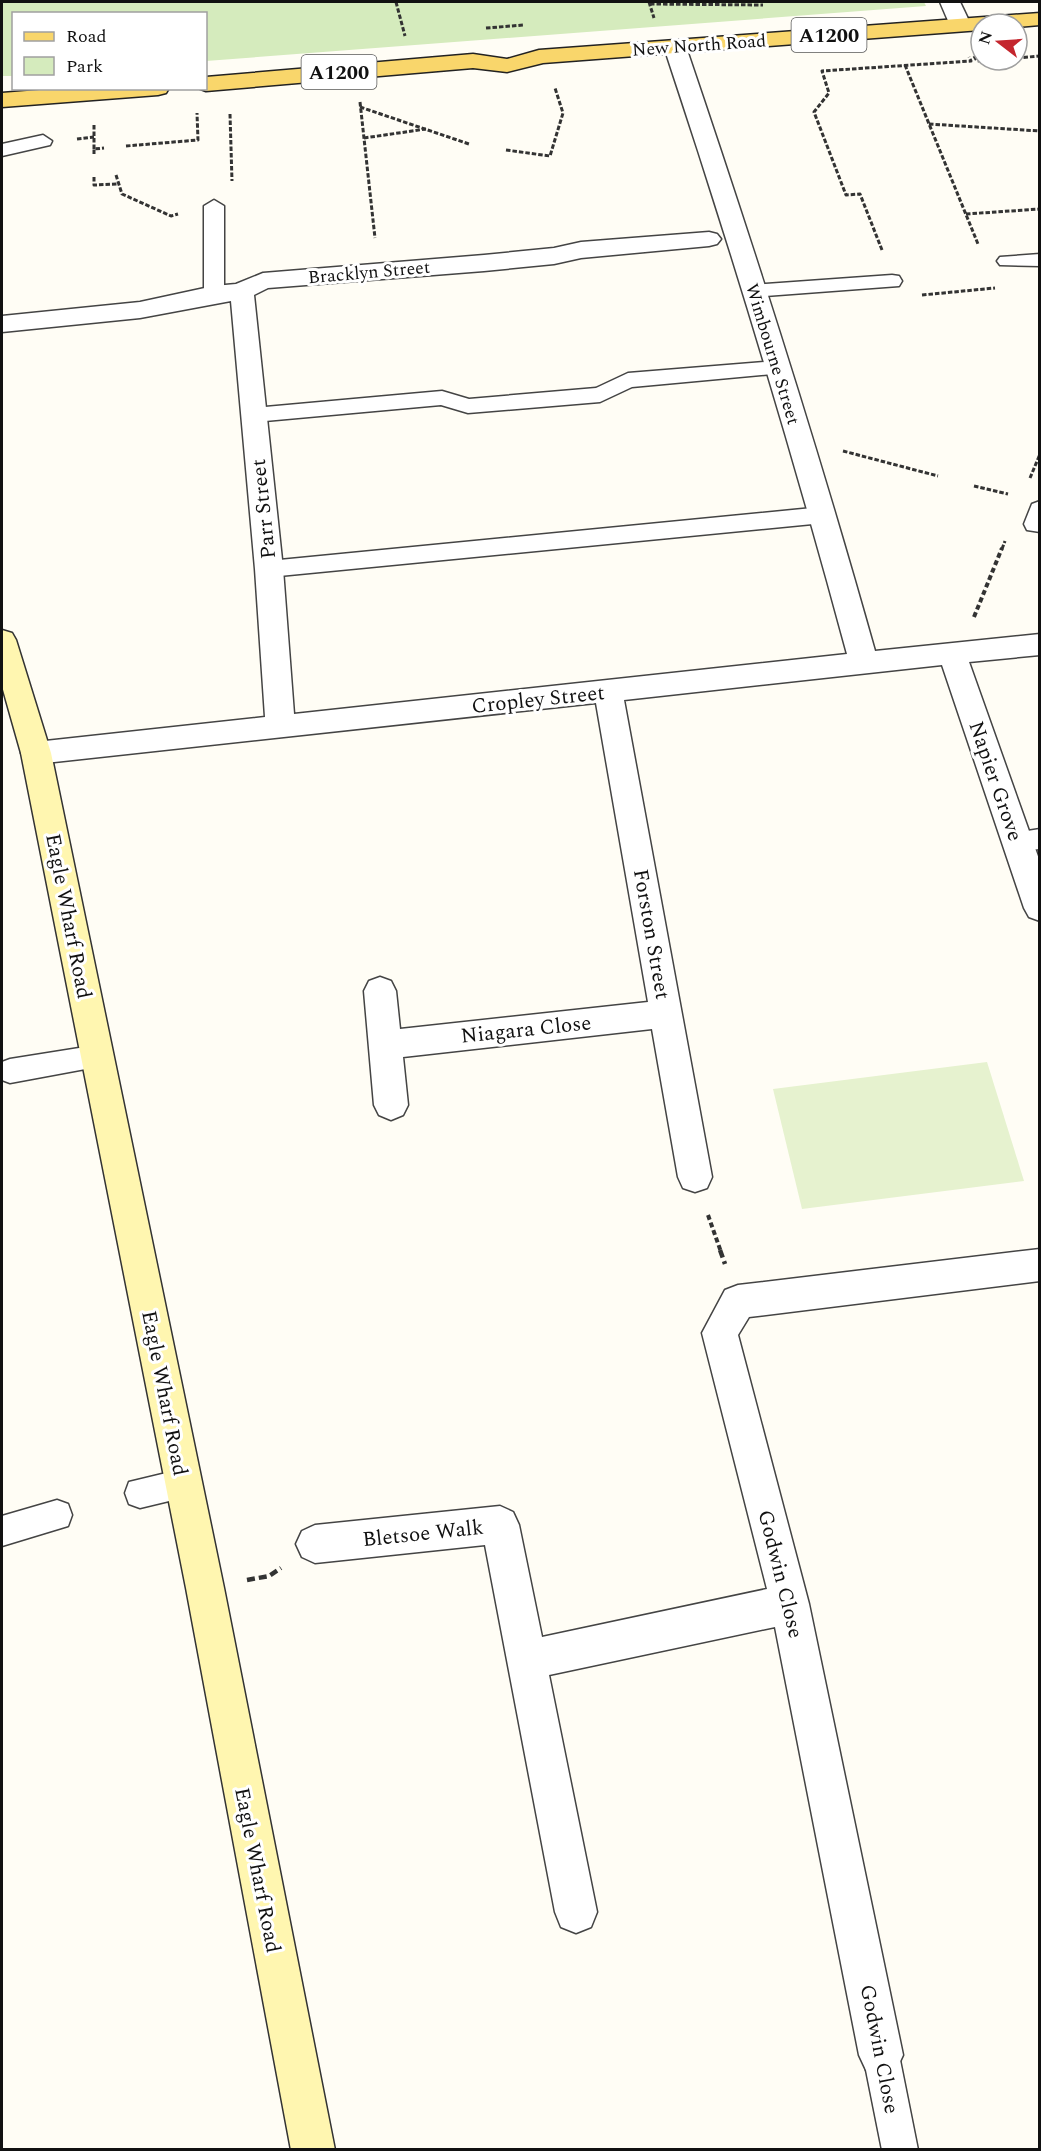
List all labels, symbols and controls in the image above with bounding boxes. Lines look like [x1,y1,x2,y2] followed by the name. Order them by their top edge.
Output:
[12,12,207,90] legend
[969,12,1029,72] north arrow
[792,18,866,52] road number: A1200
[66,23,107,50] text: Road
[631,27,767,64] street label: New North Road
[972,28,999,48] text: N
[66,53,103,80] text: Park
[302,55,376,89] road number: A1200
[307,254,431,291] street label: Bracklyn Street
[738,280,807,428] street label: Wimbourne Street
[243,457,285,560] street label: Parr Street
[470,677,606,723] street label: Cropley Street
[960,717,1031,846] street label: Napier Grove
[36,831,100,1002] street label: Eagle Wharf Road
[624,866,678,1002] street label: Forston Street
[459,1007,593,1053] street label: Niagara Close
[132,1308,196,1479] street label: Eagle Wharf Road
[749,1507,811,1642] street label: Godwin Close
[361,1512,485,1556] street label: Bletsoe Walk
[225,1785,289,1956] street label: Eagle Wharf Road
[851,1982,907,2117] street label: Godwin Close

